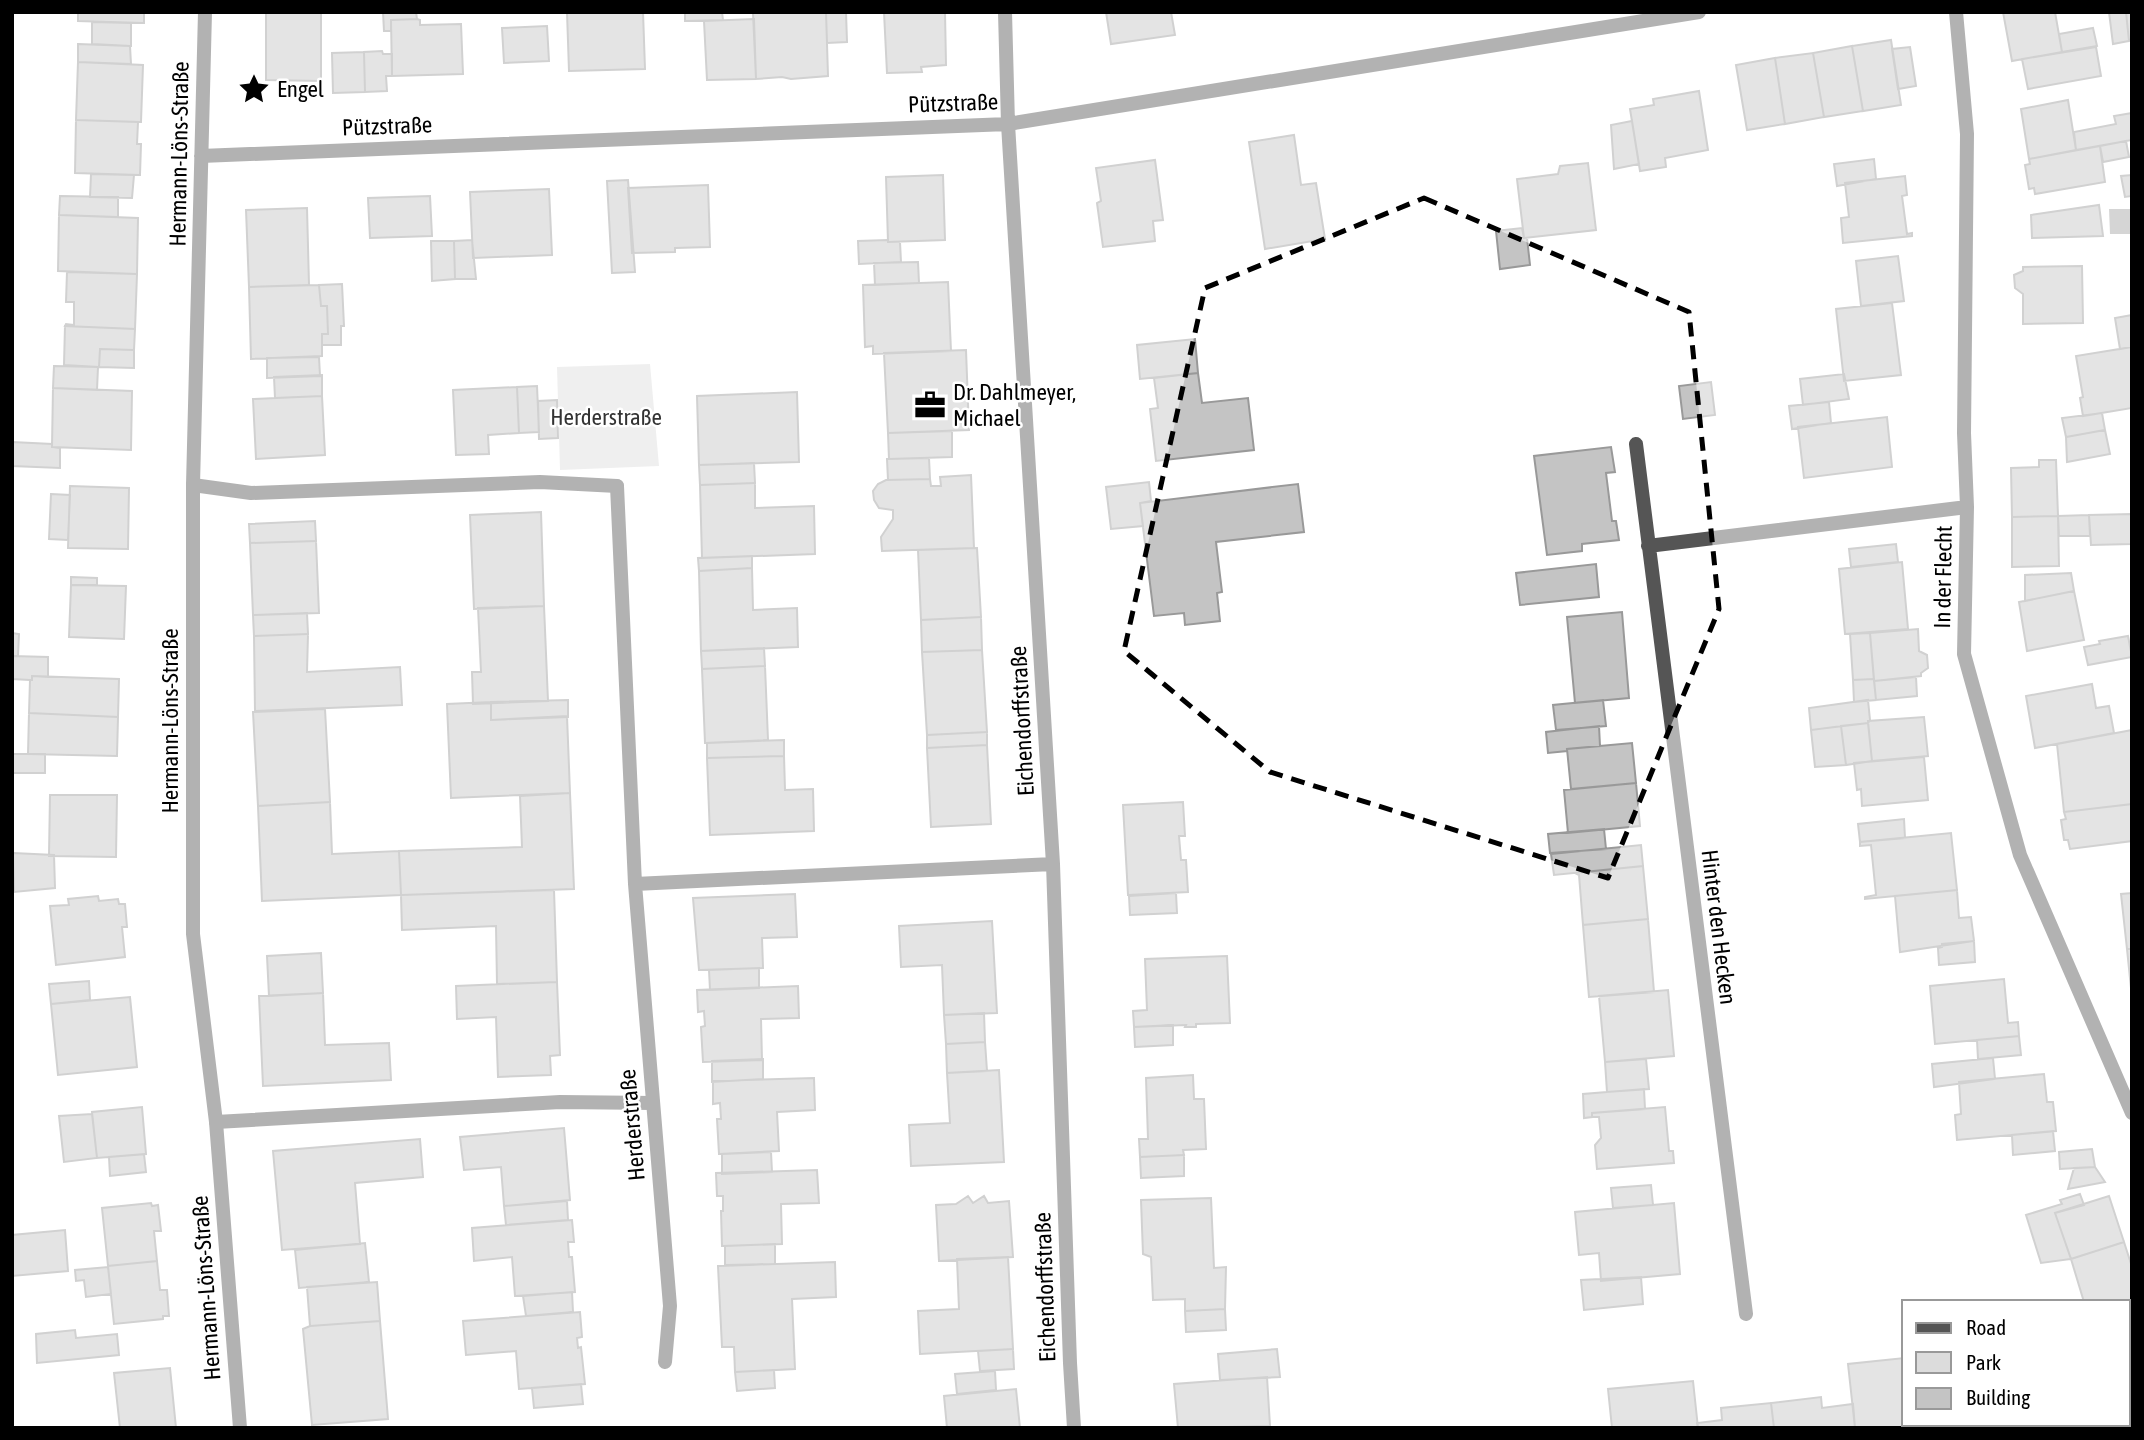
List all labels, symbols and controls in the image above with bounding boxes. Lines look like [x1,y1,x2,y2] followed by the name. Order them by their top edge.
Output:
[164,61,194,247] street label: Hermann-Löns-Straße
[237,72,271,106] place icon: Engel
[277,76,324,102] place label: Engel
[907,88,999,118] street label: Pützstraße
[341,111,433,141] street label: Pützstraße
[953,379,1076,431] place label: Dr. Dahlmeyer, Michael
[913,388,947,422] office icon: Dr. Dahlmeyer, Michael
[550,404,662,430] park label: Herderstraße
[1929,525,1957,629] street label: In der Flecht
[157,628,183,814] street label: Hermann-Löns-Straße
[1005,645,1039,797] street label: Eichendorffstraße
[1697,848,1741,1006] street label: Hinter den Hecken
[614,1068,650,1182] street label: Herderstraße
[187,1195,225,1381] street label: Hermann-Löns-Straße
[1029,1212,1061,1362] street label: Eichendorffstraße
[1902,1300,2130,1426] legend
[1966,1315,2006,1339] text: Road
[1966,1350,2001,1374] text: Park
[1966,1385,2030,1409] text: Building

